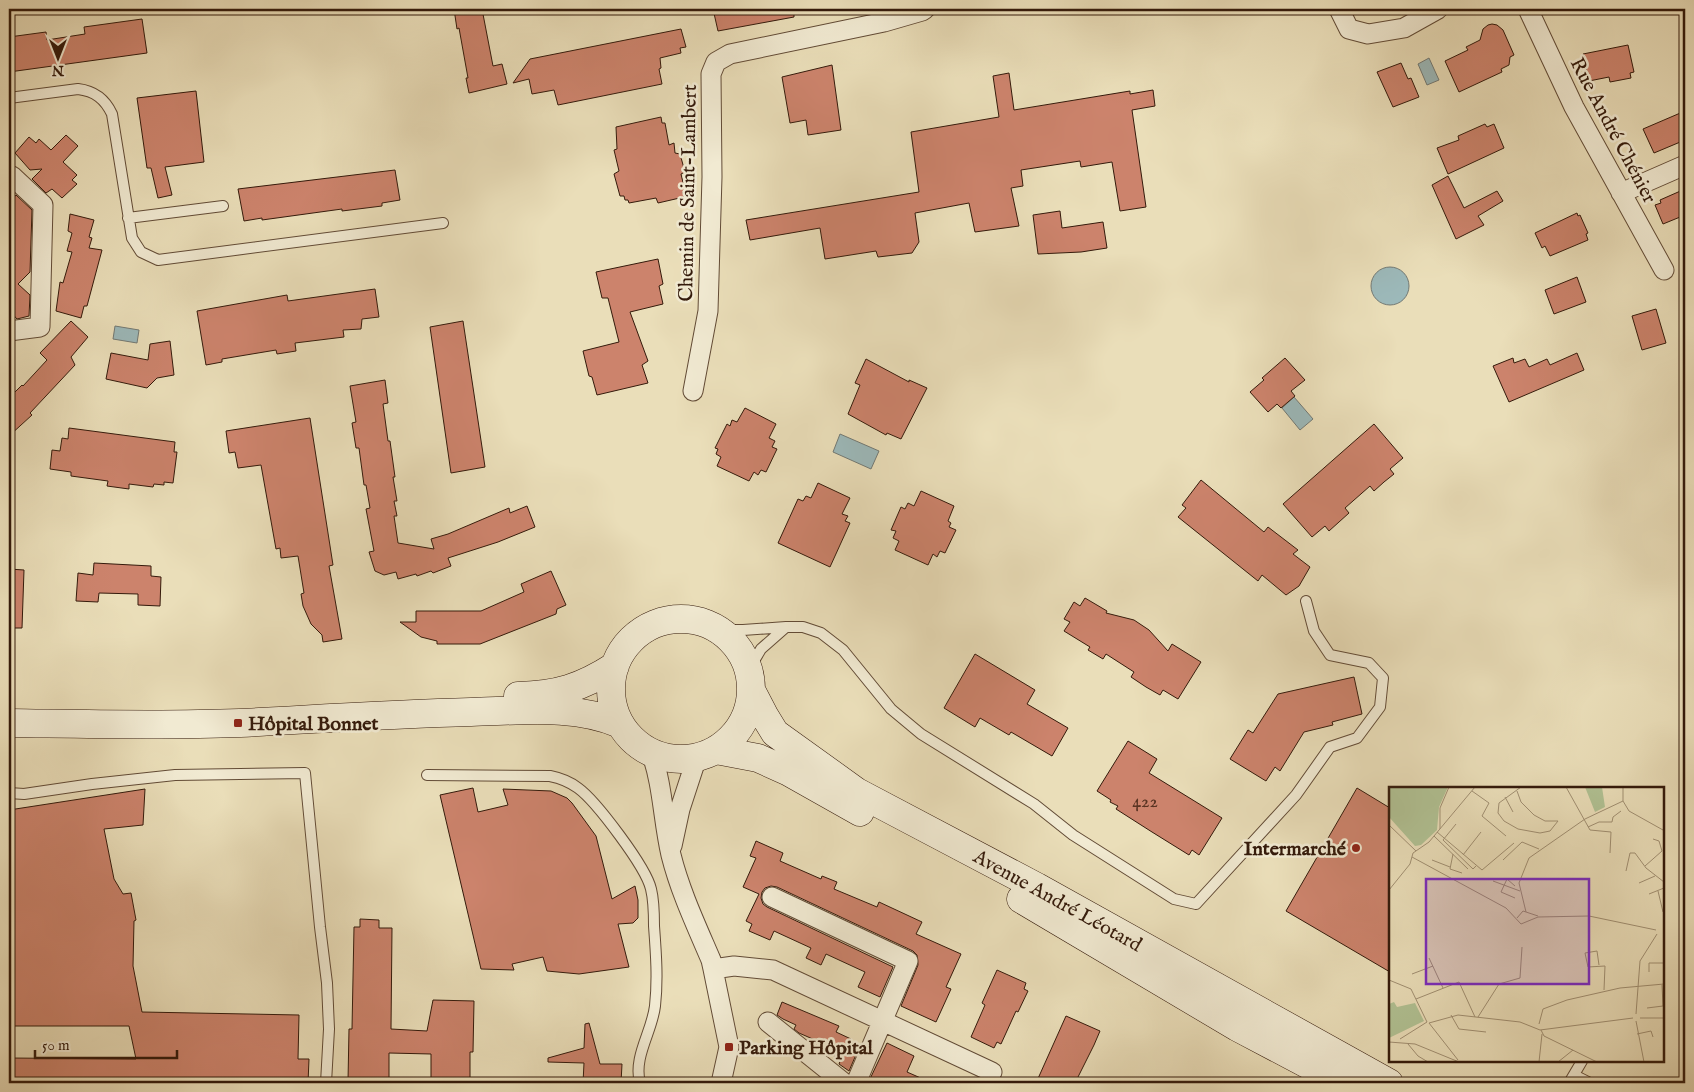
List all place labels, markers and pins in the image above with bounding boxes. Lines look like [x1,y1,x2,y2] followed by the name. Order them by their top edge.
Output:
[248,712,378,737] place label: Hôpital Bonnet
[232,717,244,729] marker: Hôpital Bonnet
[1244,837,1347,862] place label: Intermarché
[1350,842,1362,854] marker: Intermarché
[739,1036,873,1061] place label: Parking Hôpital
[723,1041,735,1053] marker: Parking Hôpital

